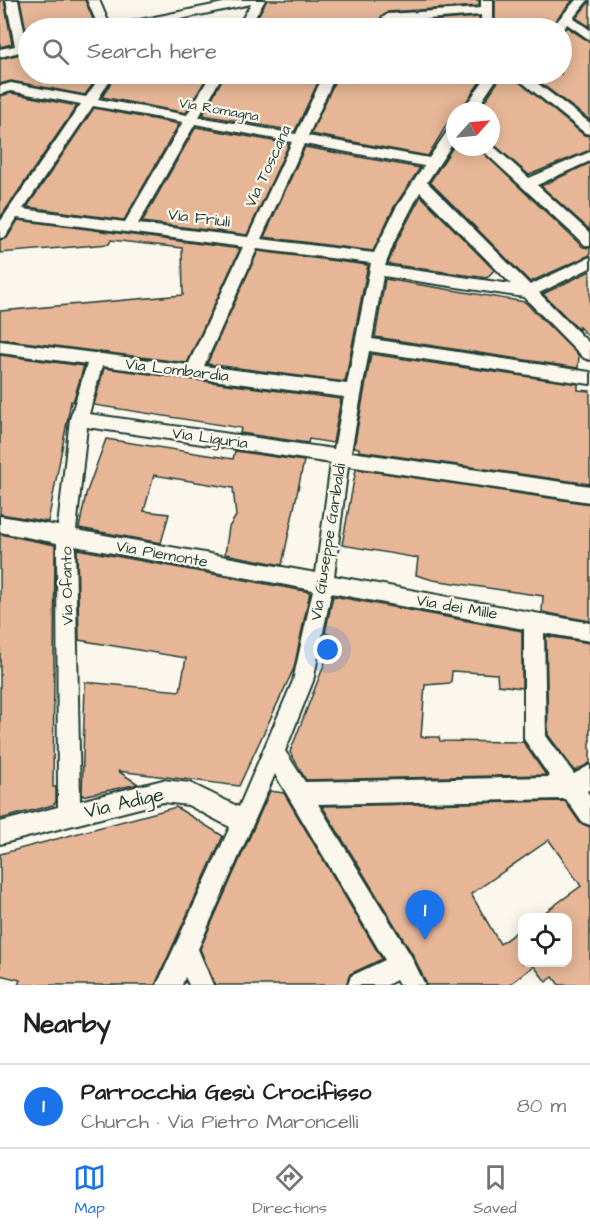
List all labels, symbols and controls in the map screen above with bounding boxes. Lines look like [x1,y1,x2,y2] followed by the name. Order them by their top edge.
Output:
[18,18,572,84] search box
[39,35,72,68] icon: search
[87,36,217,67] text: Search here
[177,93,261,127] street label: Via Romagna
[446,102,500,156] north arrow
[239,121,297,211] street label: Via Toscana
[167,203,232,233] street label: Via Friuli
[124,353,230,387] street label: Via Lombardia
[171,422,249,455] street label: Via Liguria
[305,461,351,622] street label: Via Giuseppe Garibaldi
[114,535,210,573] street label: Via Piemonte
[55,546,79,626] street label: Via Ofanto
[415,589,500,625] street label: Via dei Mille
[313,635,342,664] your location
[81,780,167,827] street label: Via Adige
[406,890,444,940] pin: 1
[518,913,572,967] map controls
[518,913,572,967] button: locate
[24,1006,111,1042] text: Nearby
[81,1077,371,1108] text: Parrocchia Gesù Crocifisso
[42,1092,45,1120] text: 1
[517,1092,566,1120] text: 80 m
[81,1108,358,1136] text: Church · Via Pietro Maroncelli
[73,1161,106,1219] tab: Map
[253,1161,327,1219] tab: Directions
[473,1161,517,1219] tab: Saved

